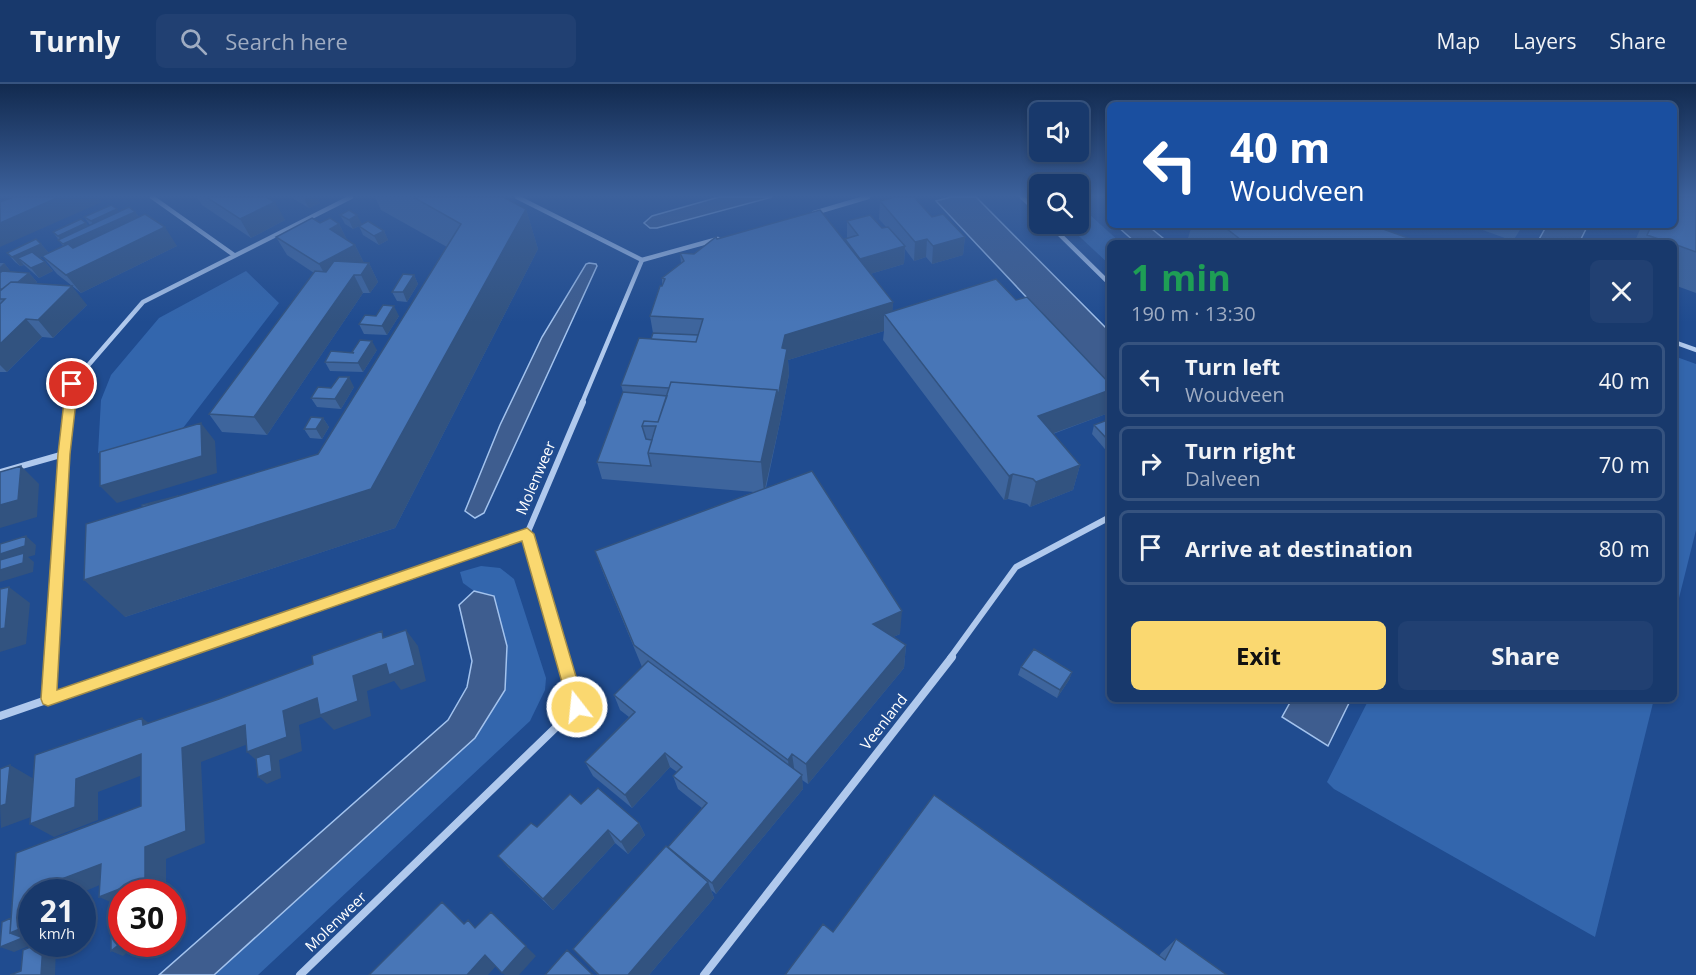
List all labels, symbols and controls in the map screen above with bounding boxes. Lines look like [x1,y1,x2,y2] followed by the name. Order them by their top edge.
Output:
[156,14,576,68] search box
[30,22,120,60] text: Turnly
[177,25,210,58] icon: search
[225,26,348,56] text: Search here
[1437,27,1480,55] text: Map
[1513,27,1577,55] text: Layers
[1610,27,1666,55] text: Share
[1029,102,1089,234] map controls
[1029,102,1089,162] button: sound
[1230,118,1330,175] text: 40 m
[1131,126,1209,204] icon: left
[1230,172,1365,209] text: Woudveen
[1029,174,1089,234] button: search
[1131,253,1231,302] text: 1 min
[1590,260,1653,323] button: close
[1131,300,1256,327] text: 190 m · 13:30
[1185,351,1280,381] text: Turn left
[46,358,97,409] pin
[1134,363,1167,396] icon: left
[1599,365,1650,395] text: 40 m
[55,367,88,400] icon: arrive
[1185,381,1285,408] text: Woudveen
[1185,435,1296,465] text: Turn right
[511,438,560,518] street label: Molenweer
[1134,447,1167,480] icon: right
[1599,449,1650,479] text: 70 m
[1185,465,1260,492] text: Dalveen
[1134,531,1167,564] icon: arrive
[1185,533,1413,563] text: Arrive at destination
[1599,533,1650,563] text: 80 m
[1131,621,1386,690] button: Exit
[1398,621,1653,690] button: Share
[545,675,609,739] position arrow
[855,689,911,753] street label: Veenland
[108,879,186,957] speed limit sign: 30
[300,887,370,956] street label: Molenweer
[40,890,74,931] text: 21
[39,923,75,943] text: km/h

